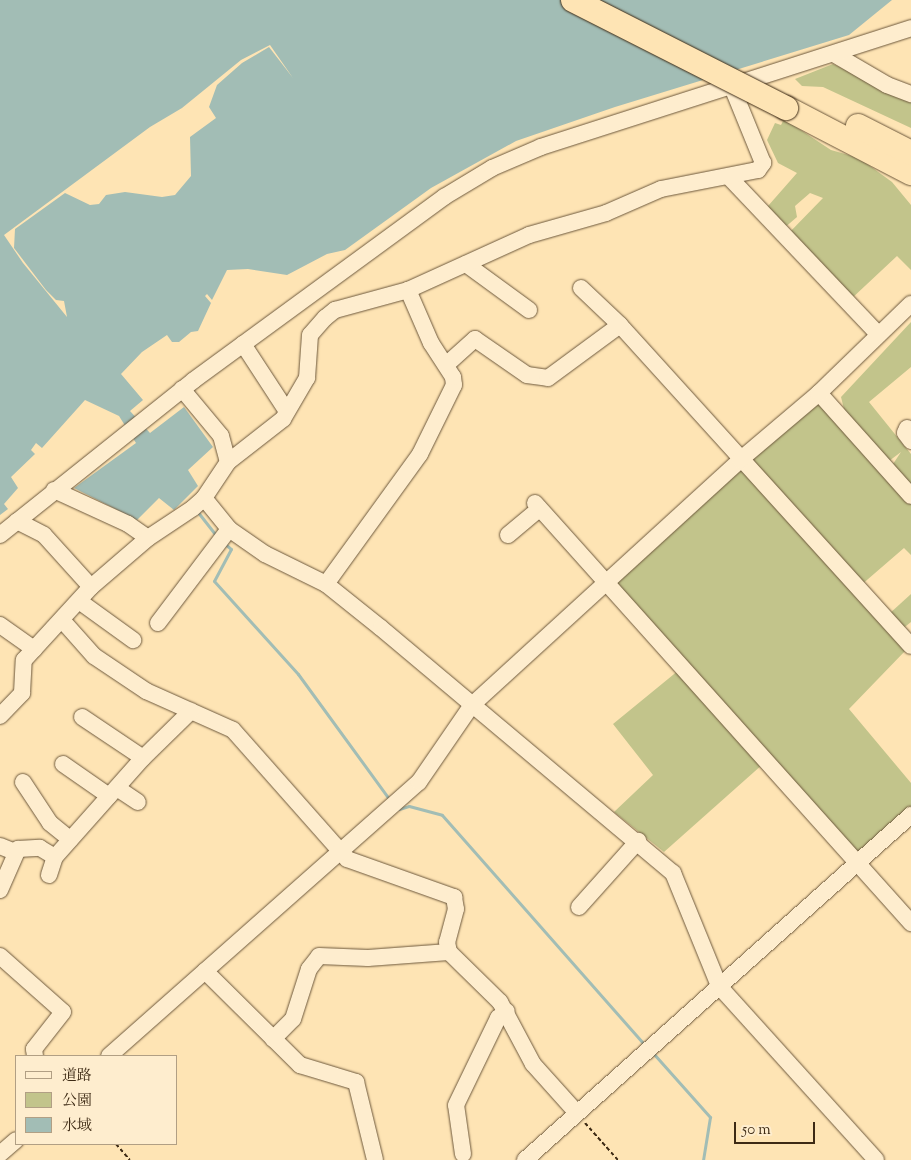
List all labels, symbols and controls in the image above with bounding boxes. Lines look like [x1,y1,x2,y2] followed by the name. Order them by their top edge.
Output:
[15,1055,178,1145] legend
[62,1066,92,1087] text: 道路
[62,1091,92,1112] text: 公園
[736,1112,817,1144] scale bar
[62,1116,92,1137] text: 水域
[742,1120,771,1141] text: 50 m

